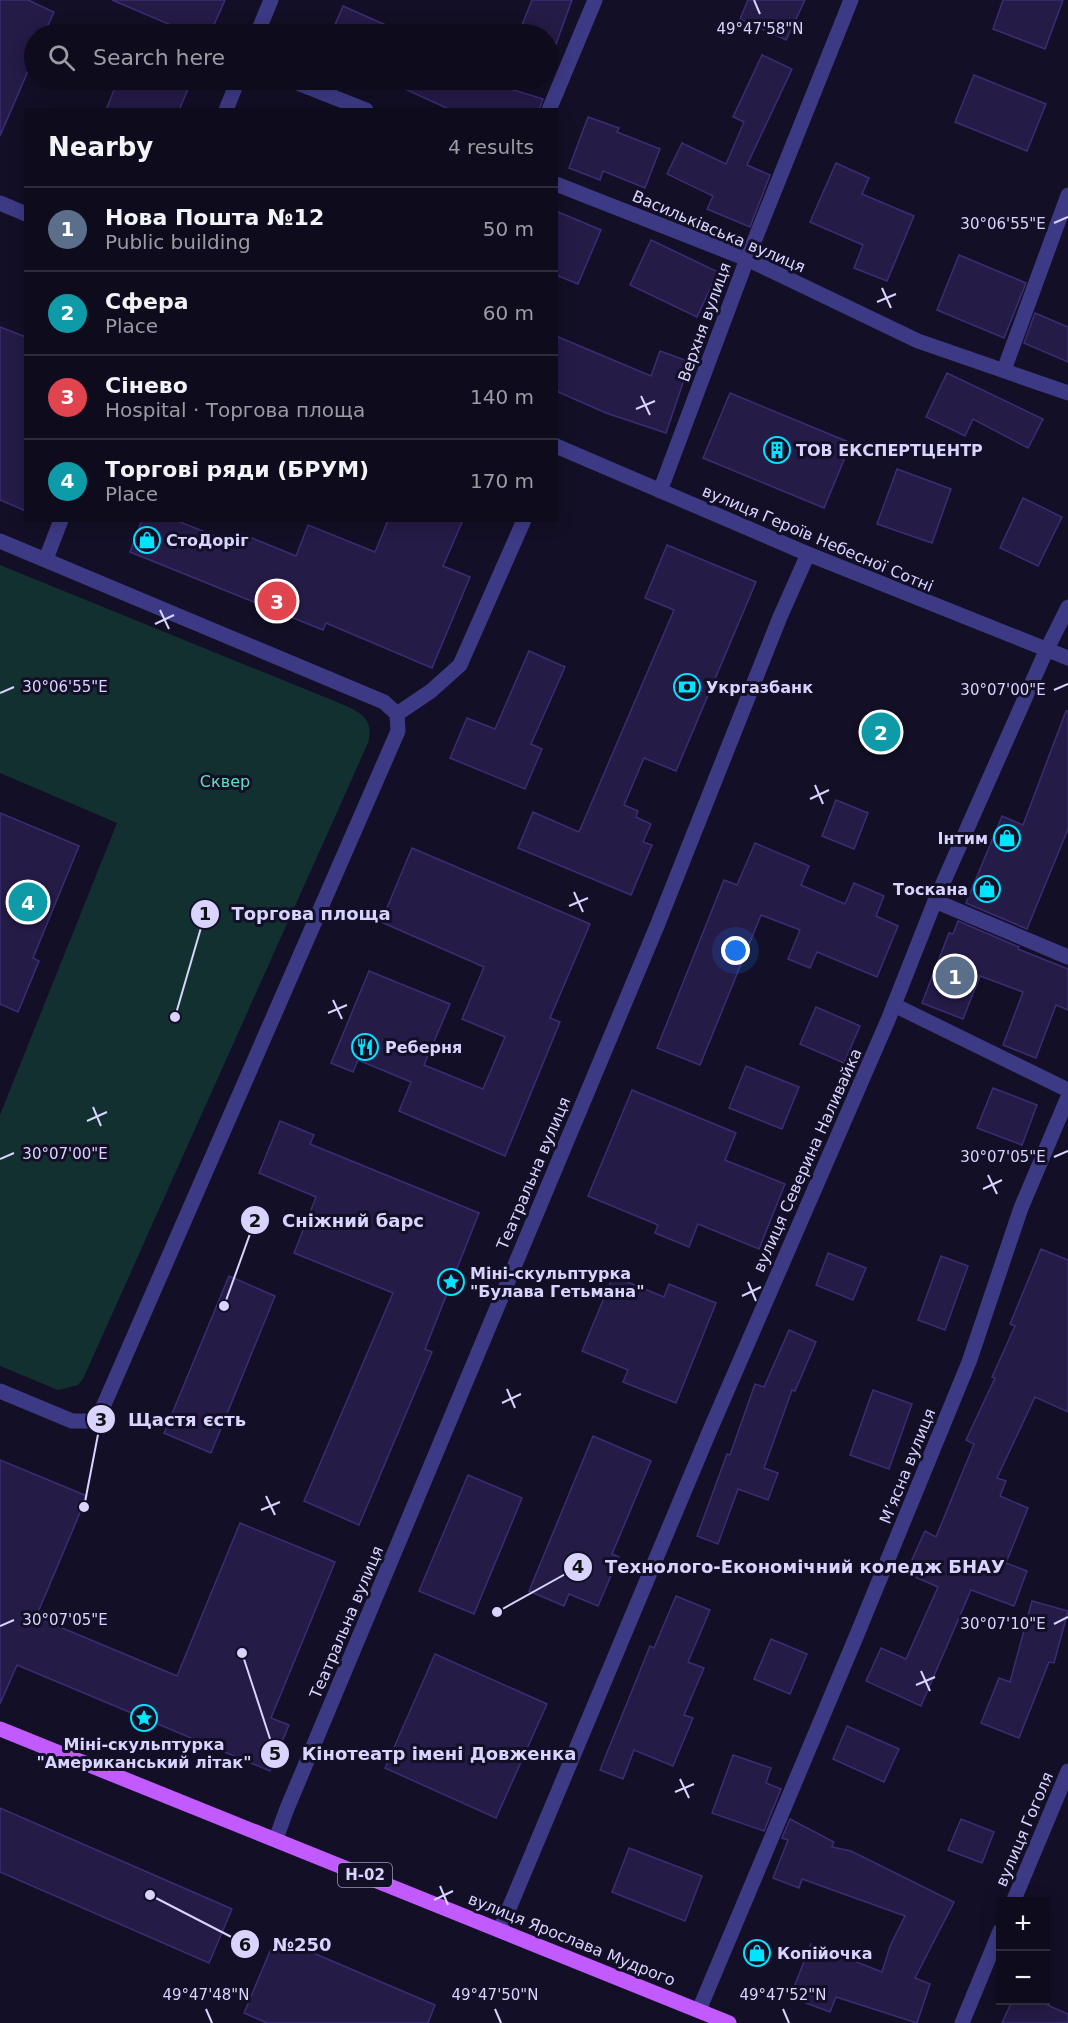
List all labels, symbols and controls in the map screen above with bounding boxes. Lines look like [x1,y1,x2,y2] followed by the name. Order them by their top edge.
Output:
[716,20,804,38] text: 49°47'58"N
[24,24,558,90] search box
[45,41,78,74] icon: search
[93,45,225,70] text: Search here
[48,132,153,162] text: Nearby
[448,135,534,159] text: 4 results
[629,186,808,277] street label: Васильківська вулиця
[105,205,324,230] text: Нова Пошта №12
[960,215,1046,233] text: 30°06'55"E
[61,217,74,241] text: 1
[483,217,534,241] text: 50 m
[105,230,251,254] text: Public building
[674,260,735,384] street label: Верхня вулиця
[105,289,189,314] text: Сфера
[61,301,74,325] text: 2
[483,301,534,325] text: 60 m
[105,314,158,338] text: Place
[105,373,188,398] text: Сінево
[61,385,74,409] text: 3
[470,385,534,409] text: 140 m
[105,398,365,422] text: Hospital · Торгова площа
[762,435,792,465] building icon: ТОВ ЕКСПЕРТЦЕНТР
[796,441,983,460] place label: ТОВ ЕКСПЕРТЦЕНТР
[105,457,369,482] text: Торгові ряди (БРУМ)
[61,469,74,493] text: 4
[470,469,534,493] text: 170 m
[699,481,936,596] street label: вулиця Героїв Небесної Сотні
[105,482,158,506] text: Place
[132,525,162,555] shop icon: СтоДоріг
[166,531,249,550] place label: СтоДоріг
[258,578,296,624] pin: 3
[672,672,702,702] bank icon: Укргазбанк
[22,678,108,696] text: 30°06'55"E
[706,678,813,697] place label: Укргазбанк
[960,681,1046,699] text: 30°07'00"E
[862,710,900,754] pin: 2
[200,772,250,791] park label: Сквер
[992,823,1022,853] shop icon: Інтим
[937,829,988,848] place label: Інтим
[972,874,1002,904] shop icon: Тоскана
[9,880,48,924] pin: 4
[893,880,968,899] place label: Тоскана
[190,896,403,932] callout: Торгова площа
[199,903,211,924] text: 1
[231,903,391,924] text: Торгова площа
[721,936,750,965] your location
[936,954,974,998] pin: 1
[350,1032,380,1062] restaurant icon: Реберня
[385,1038,462,1057] place label: Реберня
[749,1045,866,1275] street label: вулиця Северина Наливайка
[492,1094,574,1253] street label: Театральна вулиця
[22,1145,108,1163] text: 30°07'00"E
[960,1148,1046,1166] text: 30°07'05"E
[240,1202,436,1238] callout: Сніжний барс
[249,1210,261,1231] text: 2
[282,1210,424,1231] text: Сніжний барс
[470,1264,644,1301] place label: Міні-скульптурка "Булава Гетьмана"
[436,1267,466,1297] place icon: Міні-скульптурка "Булава Гетьмана"
[86,1401,258,1437] callout: Щастя єсть
[876,1406,939,1527] street label: Мʼясна вулиця
[95,1409,107,1430] text: 3
[128,1409,246,1430] text: Щастя єсть
[305,1543,387,1702] street label: Театральна вулиця
[563,1549,1017,1585] callout: Технолого-Економічний коледж БНАУ
[572,1556,584,1577] text: 4
[605,1556,1005,1577] text: Технолого-Економічний коледж БНАУ
[22,1611,108,1629] text: 30°07'05"E
[960,1615,1046,1633] text: 30°07'10"E
[129,1703,159,1733] place icon: Міні-скульптурка "Американський літак"
[37,1735,251,1772] place label: Міні-скульптурка "Американський літак"
[260,1736,588,1772] callout: Кінотеатр імені Довженка
[269,1743,281,1764] text: 5
[302,1743,576,1764] text: Кінотеатр імені Довженка
[992,1769,1057,1889] street label: вулиця Гоголя
[338,1863,392,1887] road number: Н-02
[465,1889,678,1990] street label: вулиця Ярослава Мудрого
[996,1897,1050,2005] map controls
[996,1897,1050,1951] button: +
[230,1926,344,1962] callout: №250
[239,1934,251,1955] text: 6
[272,1934,332,1955] text: №250
[742,1938,772,1968] shop icon: Копійочка
[777,1944,872,1963] place label: Копійочка
[996,1951,1050,2005] button: −
[162,1986,250,2004] text: 49°47'48"N
[451,1986,539,2004] text: 49°47'50"N
[739,1986,827,2004] text: 49°47'52"N

